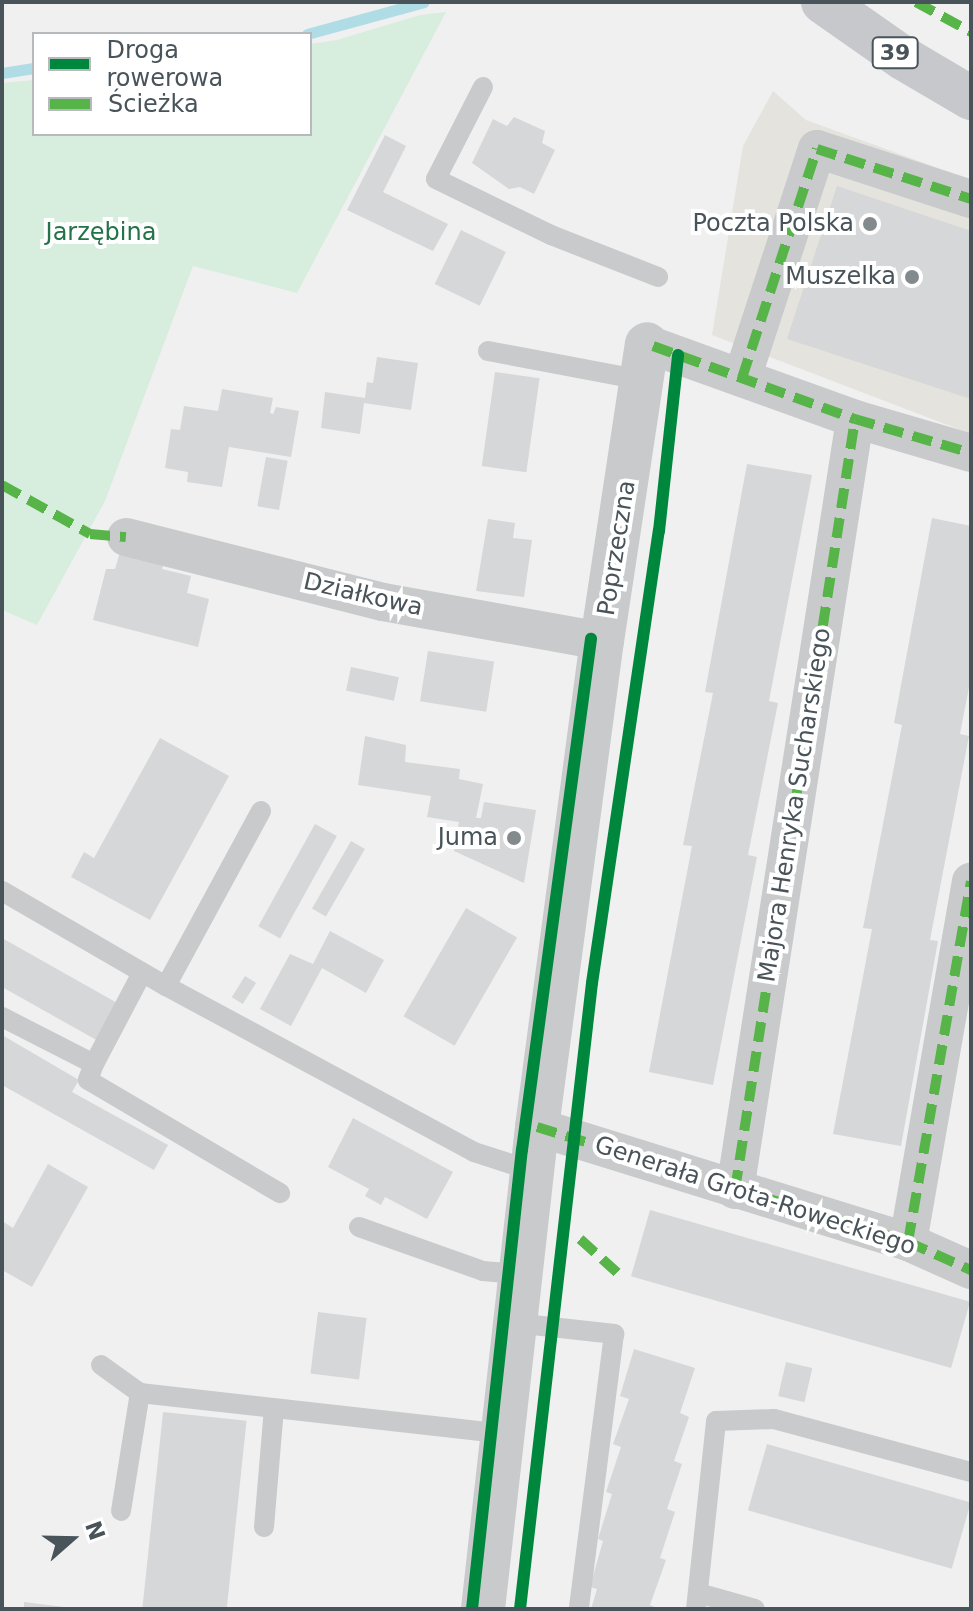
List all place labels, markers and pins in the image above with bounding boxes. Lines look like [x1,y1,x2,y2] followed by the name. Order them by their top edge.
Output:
[693,210,854,238] place label: Poczta Polska
[861,215,879,233] marker: Poczta Polska
[785,263,896,291] place label: Muszelka
[903,268,921,286] marker: Muszelka
[438,824,498,852] place label: Juma
[505,829,523,847] marker: Juma

